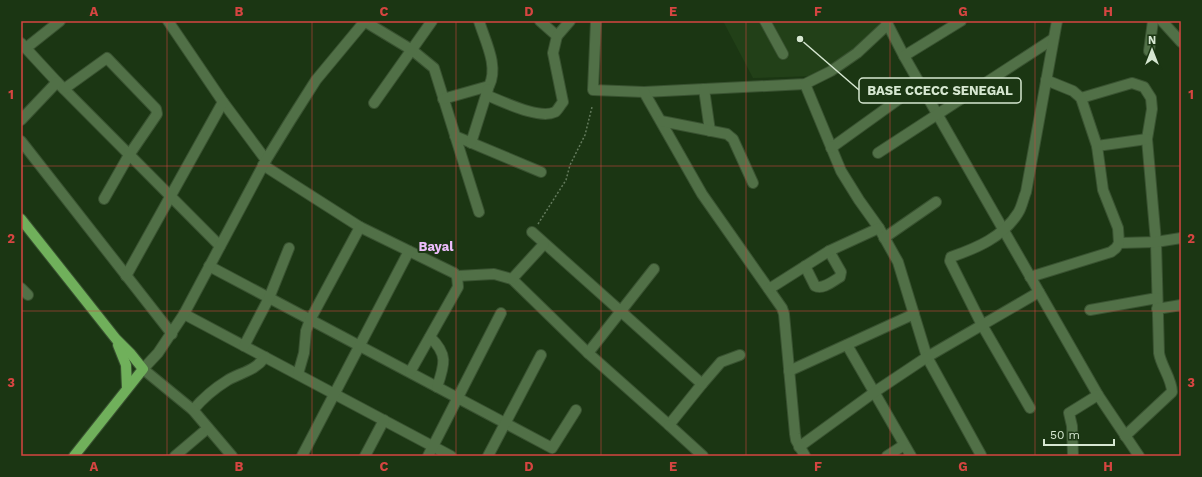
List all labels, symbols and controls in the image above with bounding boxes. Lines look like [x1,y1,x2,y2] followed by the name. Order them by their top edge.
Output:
[90,4,99,19] text: A
[235,4,244,19] text: B
[380,4,389,19] text: C
[524,4,534,19] text: D
[669,4,677,19] text: E
[814,4,822,19] text: F
[958,4,968,19] text: G
[1103,4,1113,19] text: H
[1132,30,1172,70] north arrow
[1148,34,1156,47] text: N
[859,78,1021,103] callout: BASE CCECC SENEGAL
[867,83,1013,98] text: BASE CCECC SENEGAL
[8,87,14,102] text: 1
[1188,87,1194,102] text: 1
[7,231,15,246] text: 2
[1187,231,1195,246] text: 2
[419,239,454,254] district label: Bayal
[7,375,15,390] text: 3
[1187,375,1195,390] text: 3
[1044,421,1114,447] scale bar
[1050,428,1080,442] text: 50 m
[90,459,99,474] text: A
[235,459,244,474] text: B
[380,459,389,474] text: C
[524,459,534,474] text: D
[669,459,677,474] text: E
[814,459,822,474] text: F
[958,459,968,474] text: G
[1103,459,1113,474] text: H

